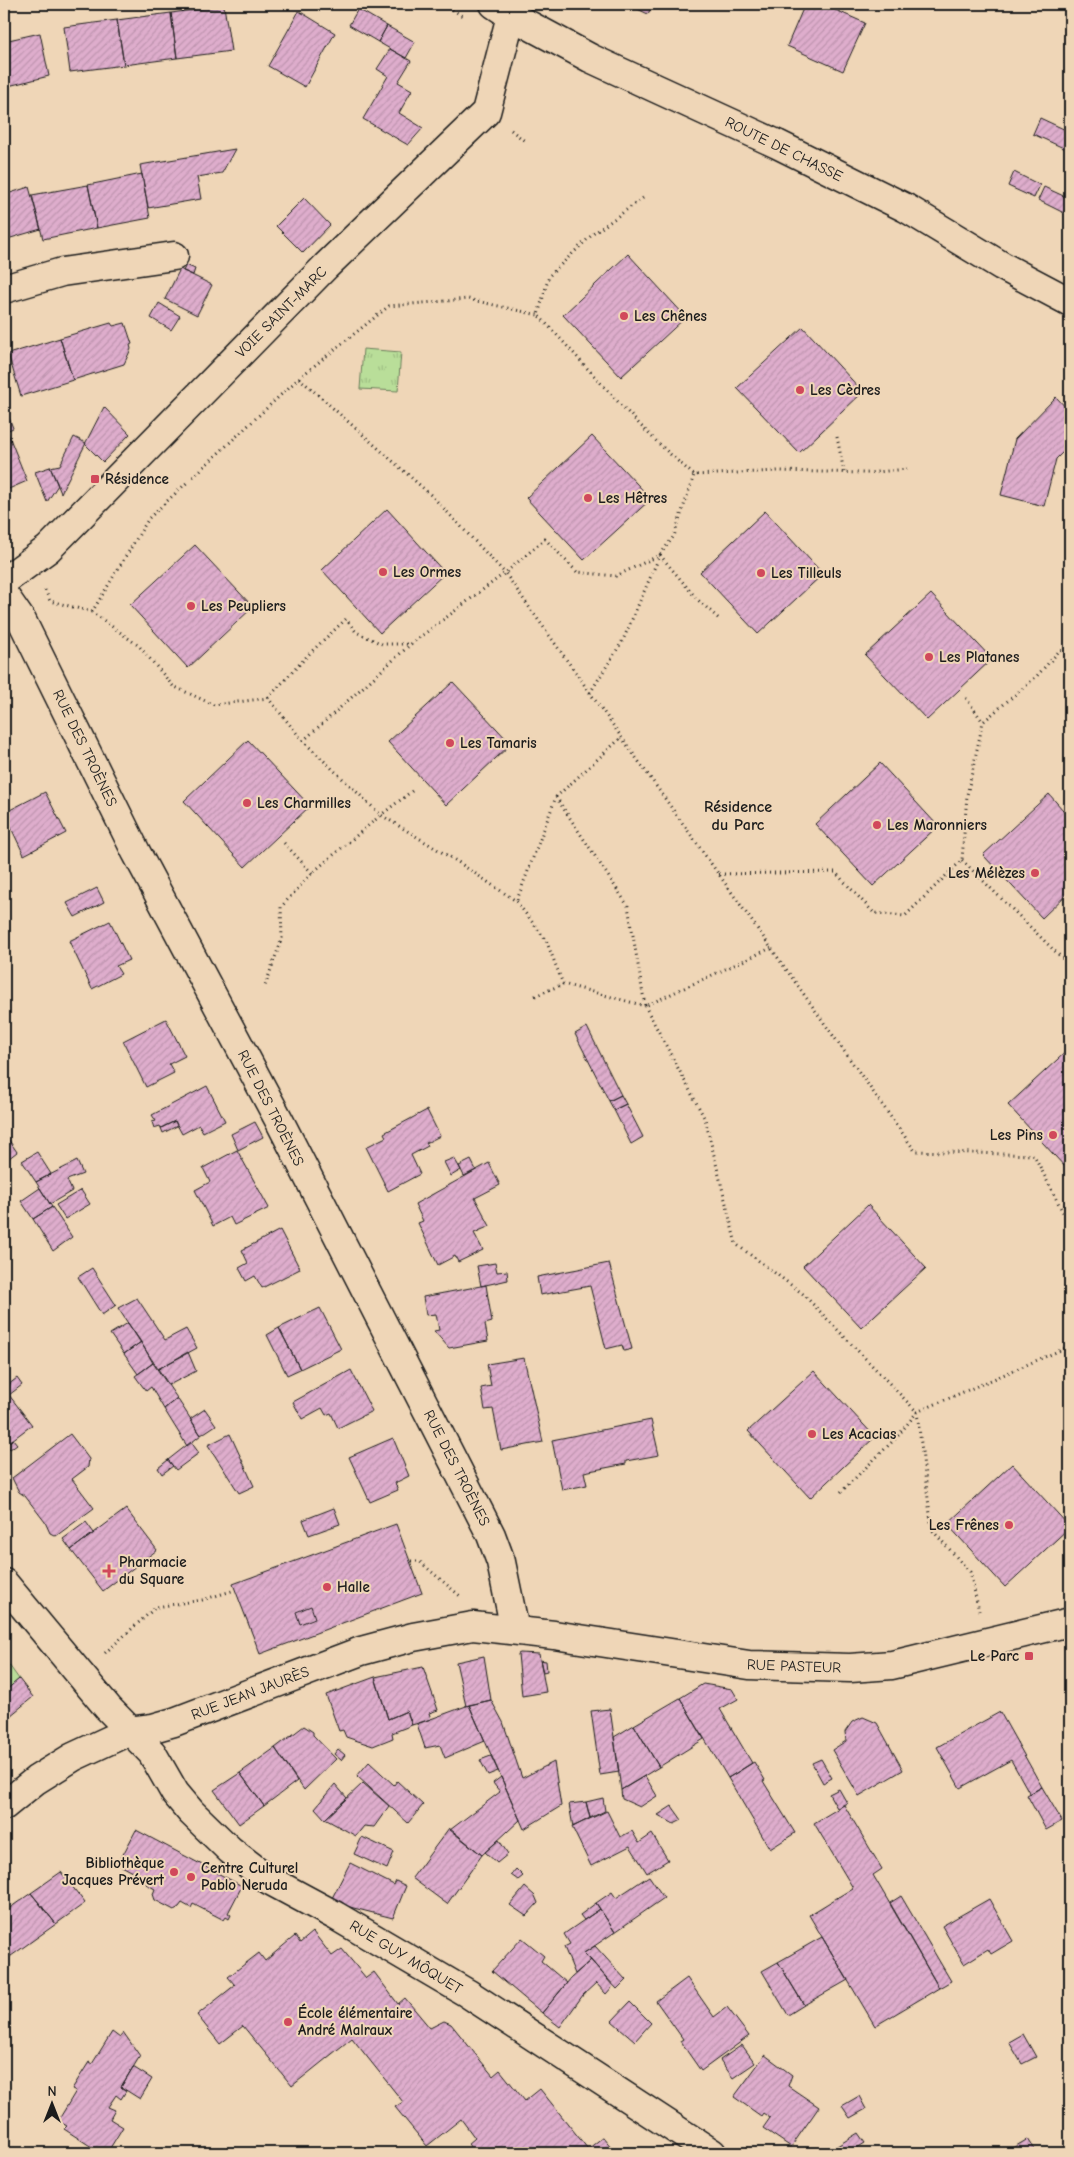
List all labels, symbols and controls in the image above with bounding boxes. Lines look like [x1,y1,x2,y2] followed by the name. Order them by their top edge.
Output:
[722,113,846,185] street label: ROUTE DE CHASSE
[232,263,330,361] street label: VOIE SAINT-MARC
[634,307,707,325] place label: Les Chênes
[618,310,630,322] marker: Les Chênes
[810,381,880,399] place label: Les Cèdres
[794,384,806,396] marker: Les Cèdres
[105,470,169,488] place label: Résidence
[89,473,101,485] marker: Résidence
[598,489,667,507] place label: Les Hêtres
[582,492,594,504] marker: Les Hêtres
[393,563,461,581] place label: Les Ormes
[771,564,841,582] place label: Les Tilleuls
[377,566,389,578] marker: Les Ormes
[755,567,767,579] marker: Les Tilleuls
[201,597,286,615] place label: Les Peupliers
[185,600,197,612] marker: Les Peupliers
[939,648,1019,666] place label: Les Platanes
[923,651,935,663] marker: Les Platanes
[49,686,122,809] street label: RUE DES TROÈNES
[460,734,537,752] place label: Les Tamaris
[444,737,456,749] marker: Les Tamaris
[257,794,351,812] place label: Les Charmilles
[241,797,253,809] marker: Les Charmilles
[704,798,772,834] district label: Résidence du Parc
[887,816,987,834] place label: Les Maronniers
[871,819,883,831] marker: Les Maronniers
[948,864,1025,882] place label: Les Mélèzes
[1029,867,1041,879] marker: Les Mélèzes
[234,1047,309,1169] street label: RUE DES TROÈNES
[990,1126,1043,1144] place label: Les Pins
[1047,1129,1059,1141] marker: Les Pins
[420,1407,495,1529] street label: RUE DES TROÈNES
[822,1425,896,1443] place label: Les Acacias
[806,1428,818,1440] marker: Les Acacias
[929,1516,999,1534] place label: Les Frênes
[1003,1519,1015,1531] marker: Les Frênes
[119,1553,187,1588] place label: Pharmacie du Square
[103,1565,115,1577] marker: Pharmacie du Square
[337,1578,370,1596] place label: Halle
[321,1581,333,1593] marker: Halle
[970,1647,1019,1665] place label: Le Parc
[1023,1650,1035,1662] marker: Le Parc
[747,1655,842,1677] street label: RUE PASTEUR
[188,1661,312,1724] street label: RUE JEAN JAURÈS
[62,1854,165,1889] place label: Bibliothèque Jacques Prévert
[201,1859,298,1894] place label: Centre Culturel Pablo Neruda
[168,1866,180,1878] marker: Bibliothèque Jacques Prévert
[185,1871,197,1883] marker: Centre Culturel Pablo Neruda
[346,1915,466,1998] street label: RUE GUY MÔQUET
[298,2003,412,2039] place label: École élémentaire André Malraux
[282,2016,294,2028] marker: École élémentaire André Malraux
[28,2080,78,2130] north arrow
[47,2083,57,2100] text: N

